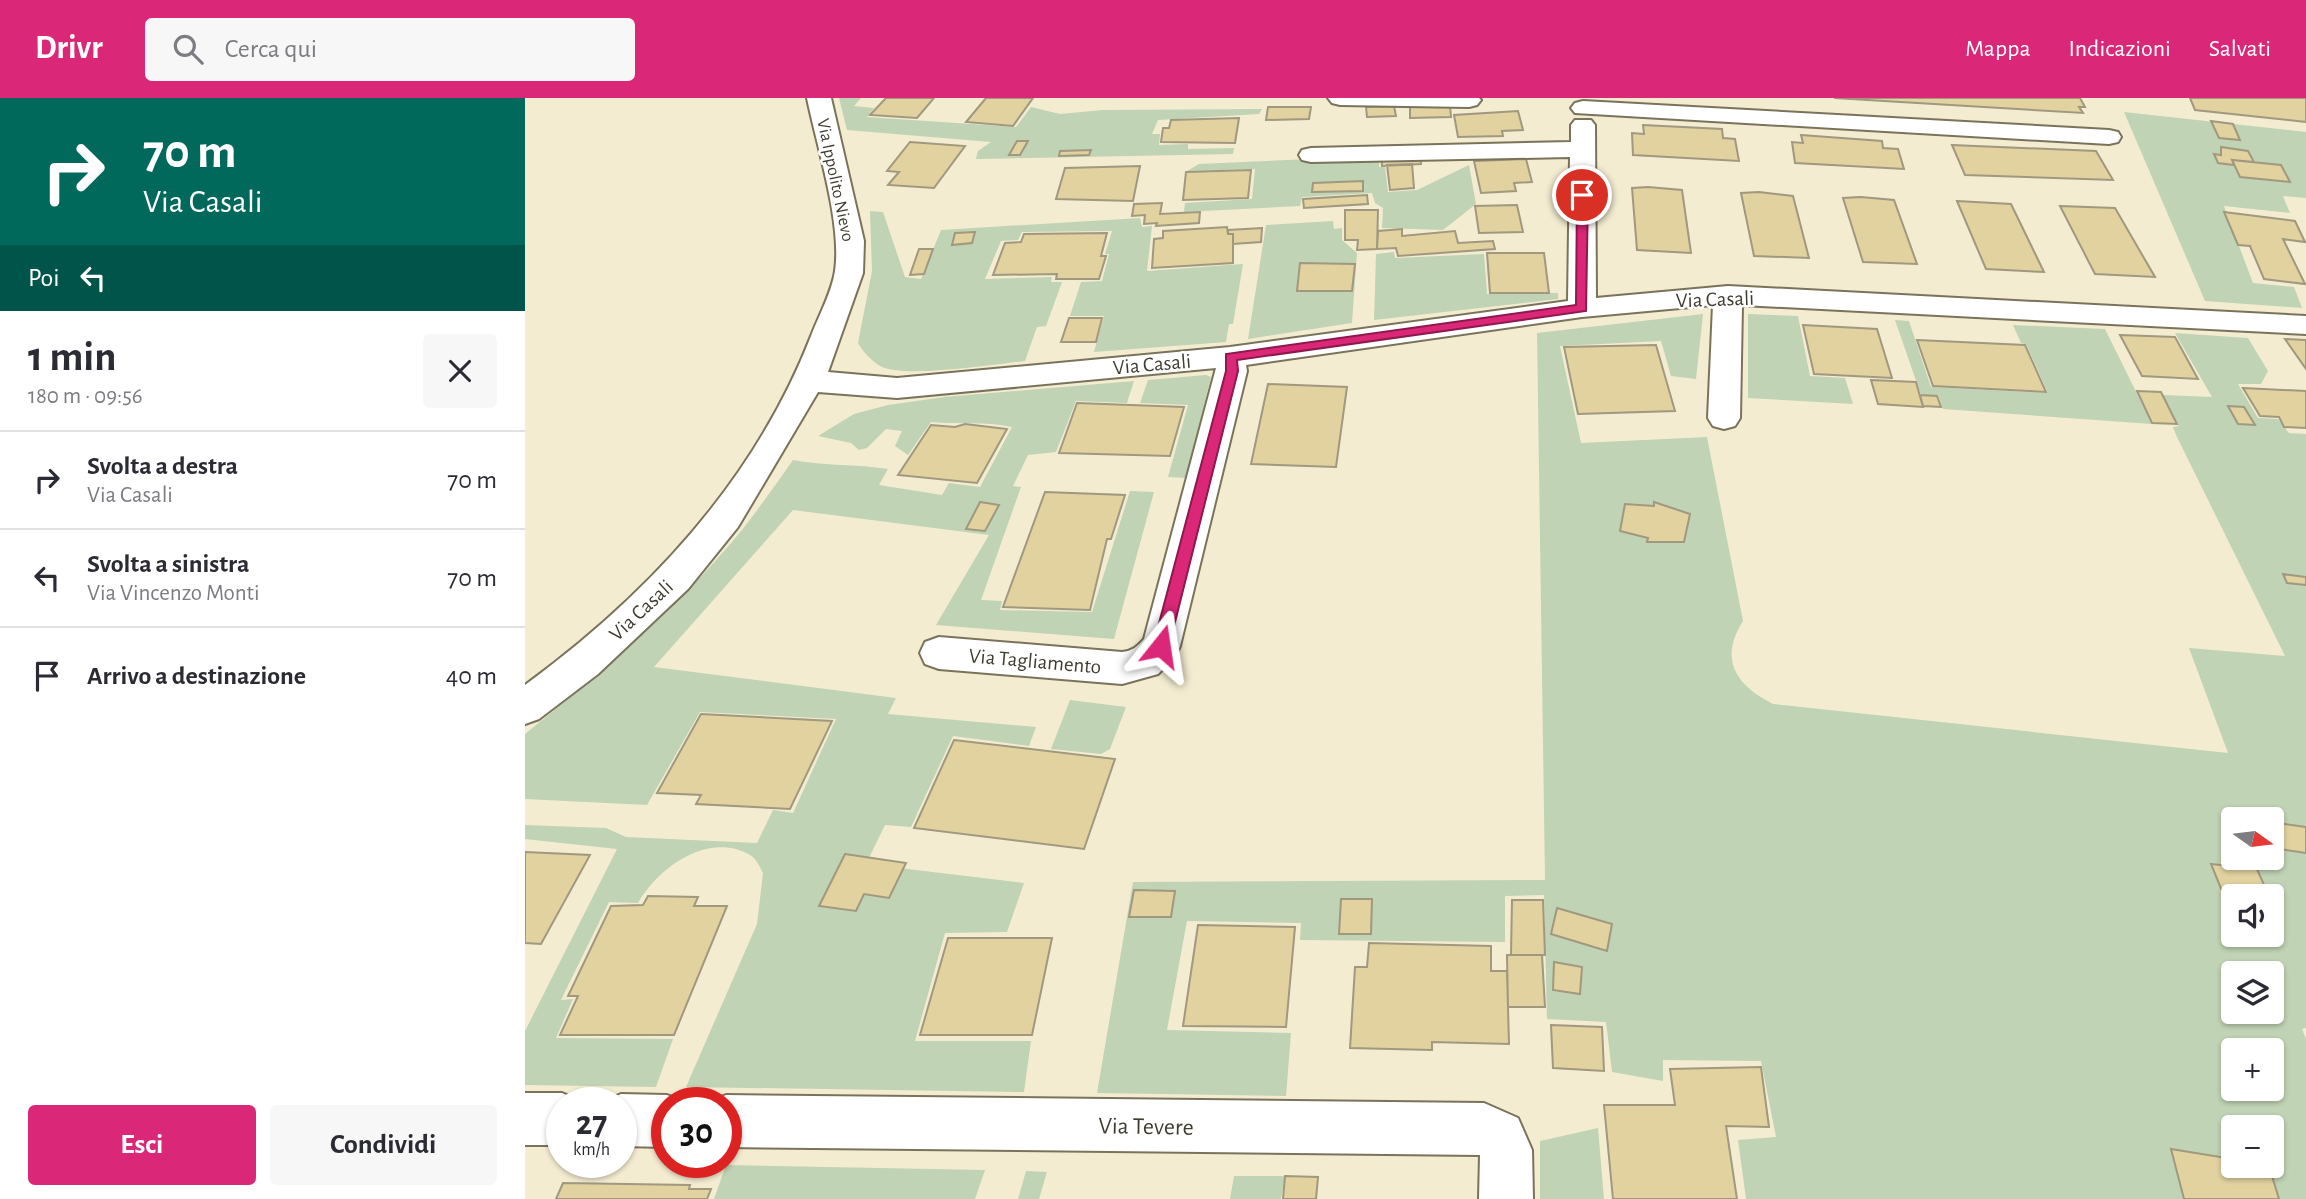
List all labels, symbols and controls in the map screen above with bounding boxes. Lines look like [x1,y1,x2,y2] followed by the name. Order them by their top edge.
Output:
[145,18,635,81] search box
[169,30,207,68] icon: search
[35,32,103,65] text: Drivr
[225,36,317,62] text: Cerca qui
[1965,37,2030,61] text: Mappa
[2068,37,2171,61] text: Indicazioni
[2209,37,2271,61] text: Salvati
[813,117,857,243] street label: Via Ippolito Nievo
[28,126,119,217] icon: right
[143,128,237,177] text: 70 m
[1552,165,1612,225] pin
[1563,176,1601,214] icon: arrive
[143,186,263,218] text: Via Casali
[74,259,112,297] icon: left
[28,265,60,291] text: Poi
[1675,288,1755,311] street label: Via Casali
[423,334,497,408] button: close
[28,336,117,378] text: 1 min
[1112,351,1192,378] street label: Via Casali
[28,385,143,408] text: 180 m · 09:56
[87,453,238,479] text: Svolta a destra
[28,461,66,499] icon: right
[447,467,497,493] text: 70 m
[87,484,173,507] text: Via Casali
[87,551,249,577] text: Svolta a sinistra
[28,559,66,597] icon: left
[447,565,497,591] text: 70 m
[605,576,677,645] street label: Via Casali
[87,582,259,605] text: Via Vincenzo Monti
[1124,609,1198,683] position arrow
[968,645,1102,678] street label: Via Tagliamento
[28,657,66,695] icon: arrive
[87,663,306,689] text: Arrivo a destinazione
[446,663,497,689] text: 40 m
[2221,807,2284,870] north arrow
[2221,807,2284,1178] map controls
[2221,884,2284,947] button: sound
[2221,961,2284,1024] button: layers
[2221,1038,2284,1101] button: +
[651,1087,742,1178] speed limit sign: 30
[28,1105,256,1185] button: Esci
[270,1105,497,1185] button: Condividi
[576,1106,607,1141] text: 27
[1098,1114,1194,1140] street label: Via Tevere
[2221,1115,2284,1178] button: −
[573,1141,610,1159] text: km/h

